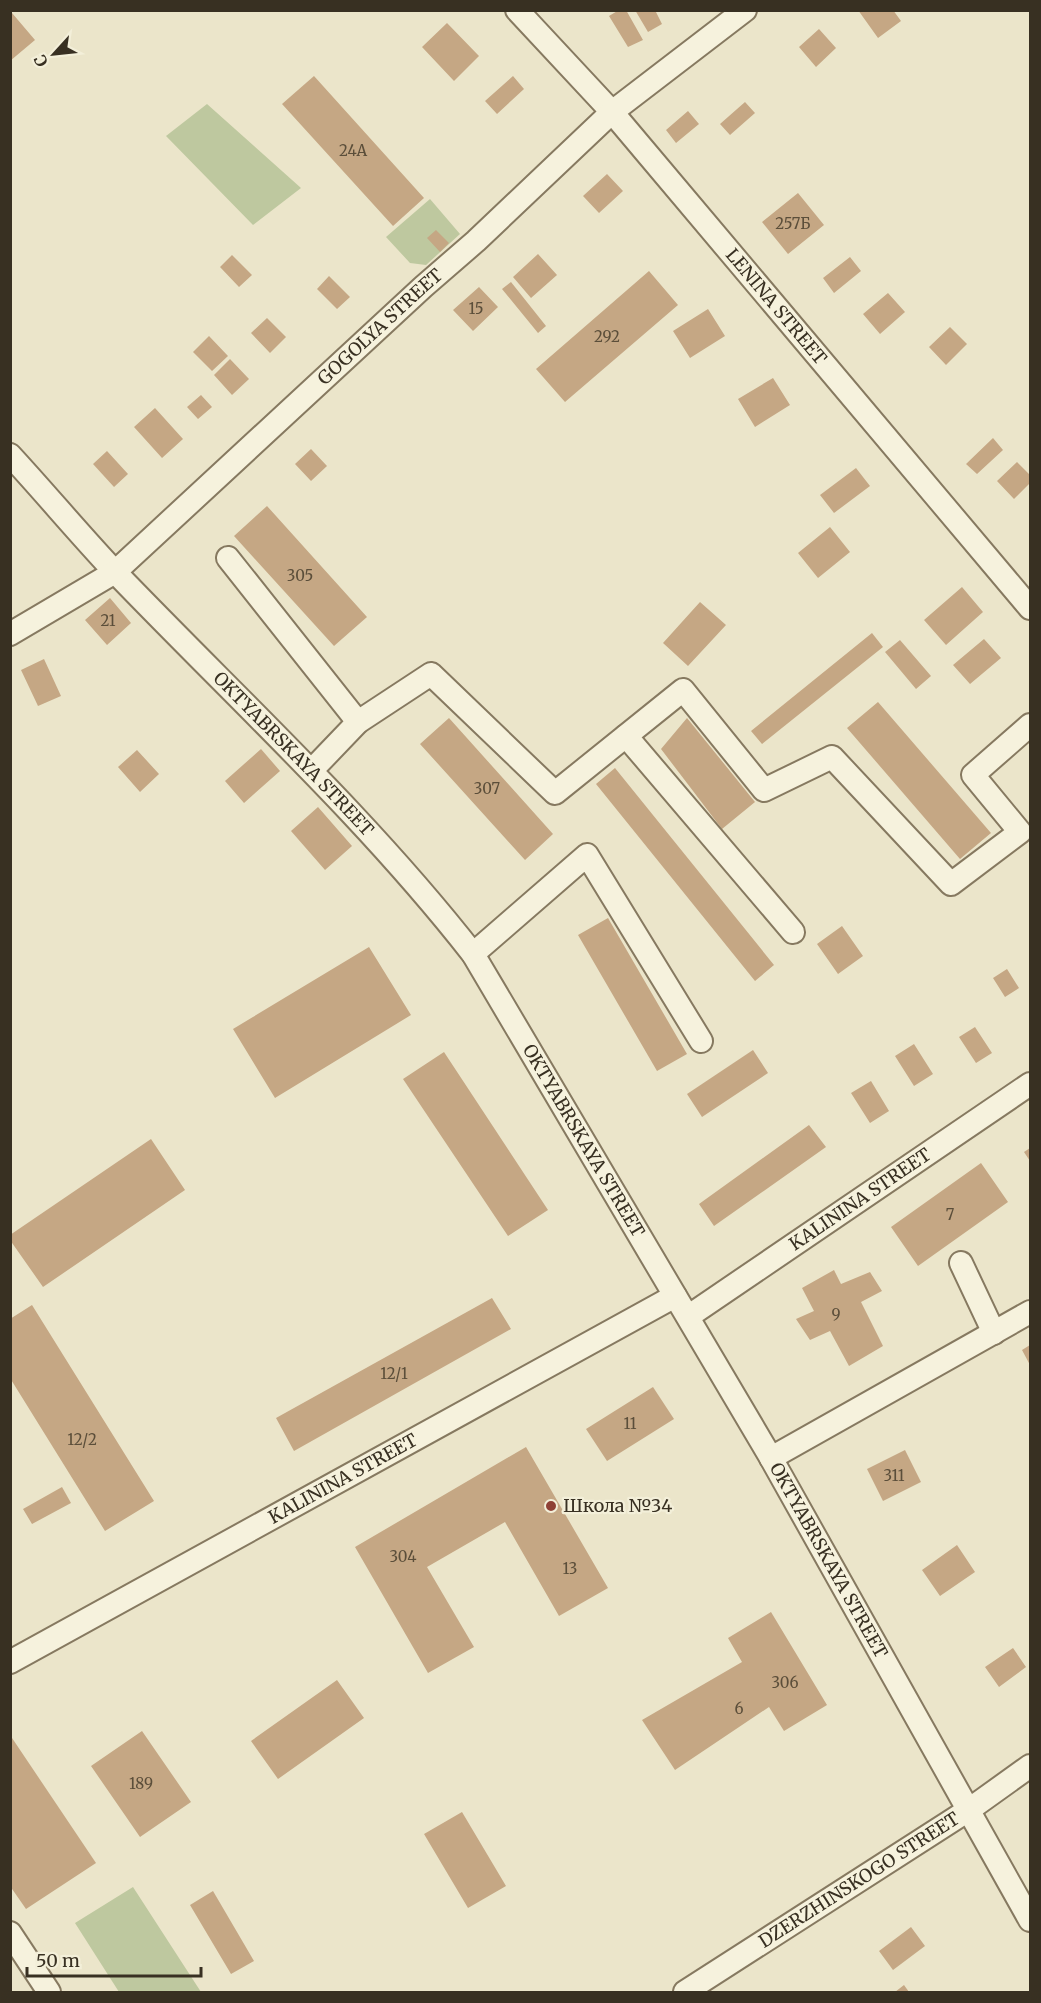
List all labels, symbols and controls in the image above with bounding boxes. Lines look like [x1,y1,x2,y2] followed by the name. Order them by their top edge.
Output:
[24,24,84,84] north arrow
[29,52,52,70] text: С
[339,141,367,160] house number: 24А
[775,214,811,233] house number: 257Б
[721,244,832,370] street label: LENINA STREET
[313,263,447,390] street label: GOGOLYA STREET
[468,299,484,318] house number: 15
[594,327,620,346] house number: 292
[287,566,313,585] house number: 305
[100,611,116,630] house number: 21
[209,667,379,841] street label: OKTYABRSKAYA STREET
[474,779,501,798] house number: 307
[518,1040,650,1242] street label: OKTYABRSKAYA STREET
[785,1143,936,1255] street label: KALININA STREET
[946,1205,955,1224] house number: 7
[831,1305,841,1324] house number: 9
[380,1364,408,1383] house number: 12/1
[623,1414,637,1433] house number: 11
[264,1428,422,1529] street label: KALININA STREET
[67,1430,97,1449] house number: 12/2
[765,1459,893,1662] street label: OKTYABRSKAYA STREET
[883,1466,905,1485] house number: 311
[563,1494,672,1517] place label: Школа №34
[544,1499,558,1513] marker: Школа №34
[389,1547,417,1566] house number: 304
[563,1559,577,1578] house number: 13
[771,1673,799,1692] house number: 306
[734,1699,744,1718] house number: 6
[129,1774,153,1793] house number: 189
[754,1807,964,1953] street label: DZERZHINSKOGO STREET
[27,1940,201,1978] scale bar
[36,1949,80,1972] text: 50 m

